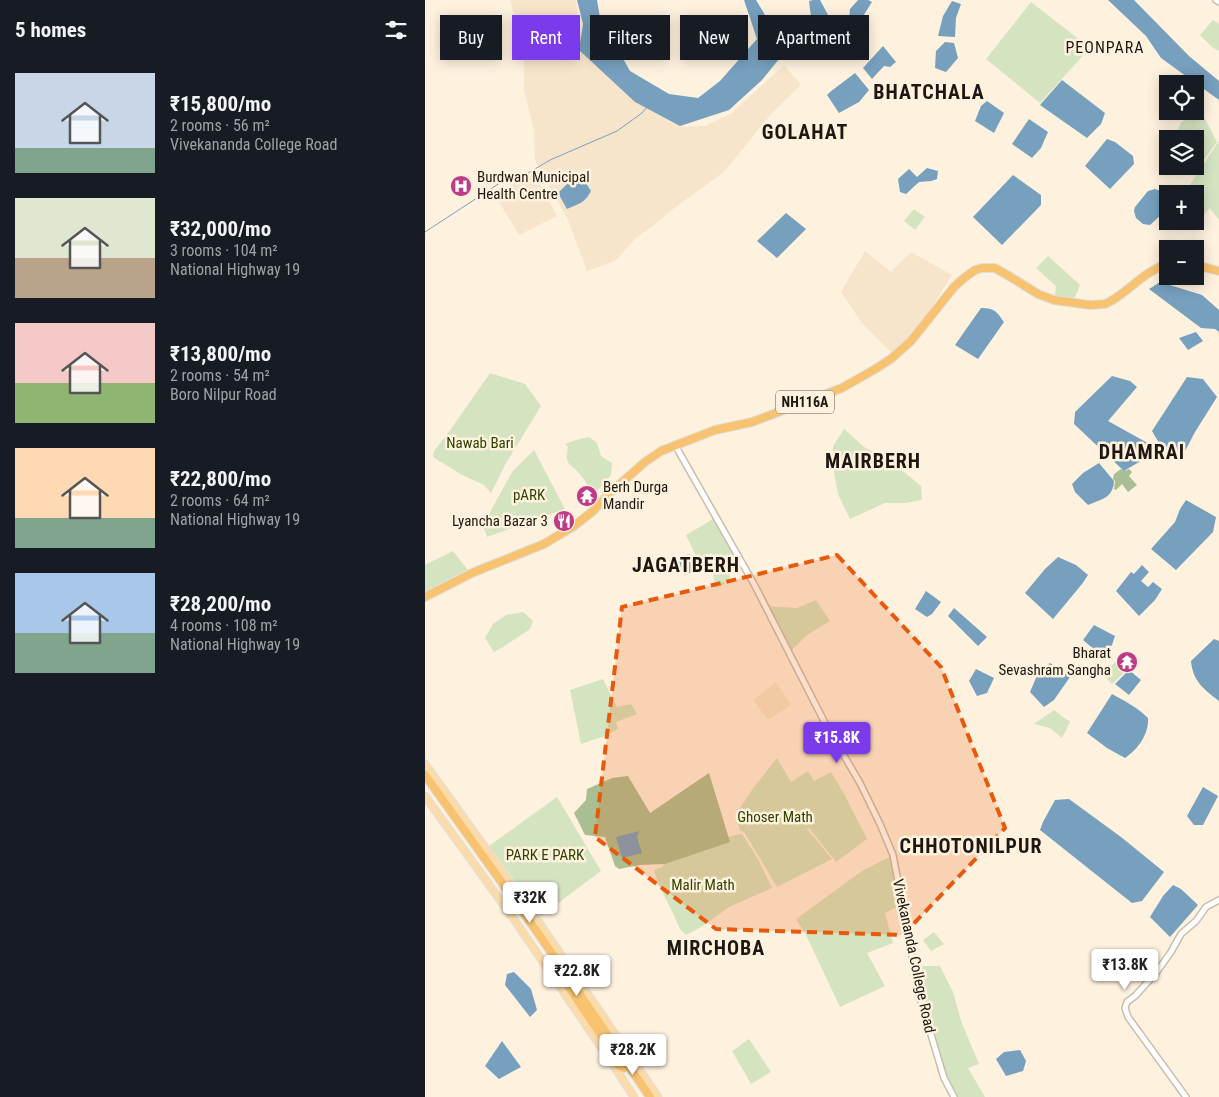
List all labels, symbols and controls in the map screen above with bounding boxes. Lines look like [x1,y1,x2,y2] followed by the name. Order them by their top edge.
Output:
[440,15,502,60] chip: Buy
[512,15,580,60] chip: Rent
[590,15,670,60] chip: Filters
[680,15,748,60] chip: New
[758,15,869,60] chip: Apartment
[382,16,410,44] icon: filters
[15,18,86,42] text: 5 homes
[1065,38,1145,57] district label: PEONPARA
[1159,75,1204,285] map controls
[1159,75,1204,120] button: locate
[873,80,985,104] district label: BHATCHALA
[170,92,271,116] text: ₹15,800/mo
[55,93,115,153] icon: home
[170,116,270,135] text: 2 rooms · 56 m²
[762,120,848,144] district label: GOLAHAT
[1159,130,1204,175] button: layers
[170,135,337,154] text: Vivekananda College Road
[477,168,590,203] place label: Burdwan Municipal Health Centre
[449,174,473,198] hospital icon: Burdwan Municipal Health Centre
[1159,185,1204,230] button: +
[170,217,271,241] text: ₹32,000/mo
[55,218,115,278] icon: home
[1159,240,1204,285] button: −
[170,241,278,260] text: 3 rooms · 104 m²
[170,260,300,279] text: National Highway 19
[170,342,271,366] text: ₹13,800/mo
[55,343,115,403] icon: home
[170,366,270,385] text: 2 rooms · 54 m²
[170,385,277,404] text: Boro Nilpur Road
[776,391,834,414] road number: NH116A
[446,434,514,452] park label: Nawab Bari
[1099,440,1185,464] district label: DHAMRAI
[825,449,921,473] district label: MAIRBERH
[170,467,271,491] text: ₹22,800/mo
[55,468,115,528] icon: home
[603,478,668,513] place label: Berh Durga Mandir
[575,484,599,508] temple icon: Berh Durga Mandir
[513,486,546,504] park label: pARK
[170,491,270,510] text: 2 rooms · 64 m²
[552,509,576,533] restaurant icon: Lyancha Bazar 3
[170,510,300,529] text: National Highway 19
[452,512,548,530] place label: Lyancha Bazar 3
[632,553,740,577] district label: JAGATBERH
[170,592,271,616] text: ₹28,200/mo
[55,593,115,653] icon: home
[170,616,278,635] text: 4 rooms · 108 m²
[170,635,300,654] text: National Highway 19
[998,644,1111,679] place label: Bharat Sevashram Sangha
[1115,650,1139,674] temple icon: Bharat Sevashram Sangha
[796,722,878,764] pin: ₹15.8K
[814,728,860,747] text: ₹15.8K
[737,808,813,826] park label: Ghoser Math
[900,834,1042,858] district label: CHHOTONILPUR
[506,846,585,864] park label: PARK E PARK
[671,876,735,894] park label: Malir Math
[889,877,939,1035] street label: Vivekananda College Road
[500,882,560,924] pin: ₹32K
[514,888,546,907] text: ₹32K
[667,936,765,960] district label: MIRCHOBA
[1084,948,1166,991] pin: ₹13.8K
[536,954,618,997] pin: ₹22.8K
[1102,955,1148,974] text: ₹13.8K
[554,961,600,980] text: ₹22.8K
[592,1034,674,1076] pin: ₹28.2K
[610,1040,656,1059] text: ₹28.2K

